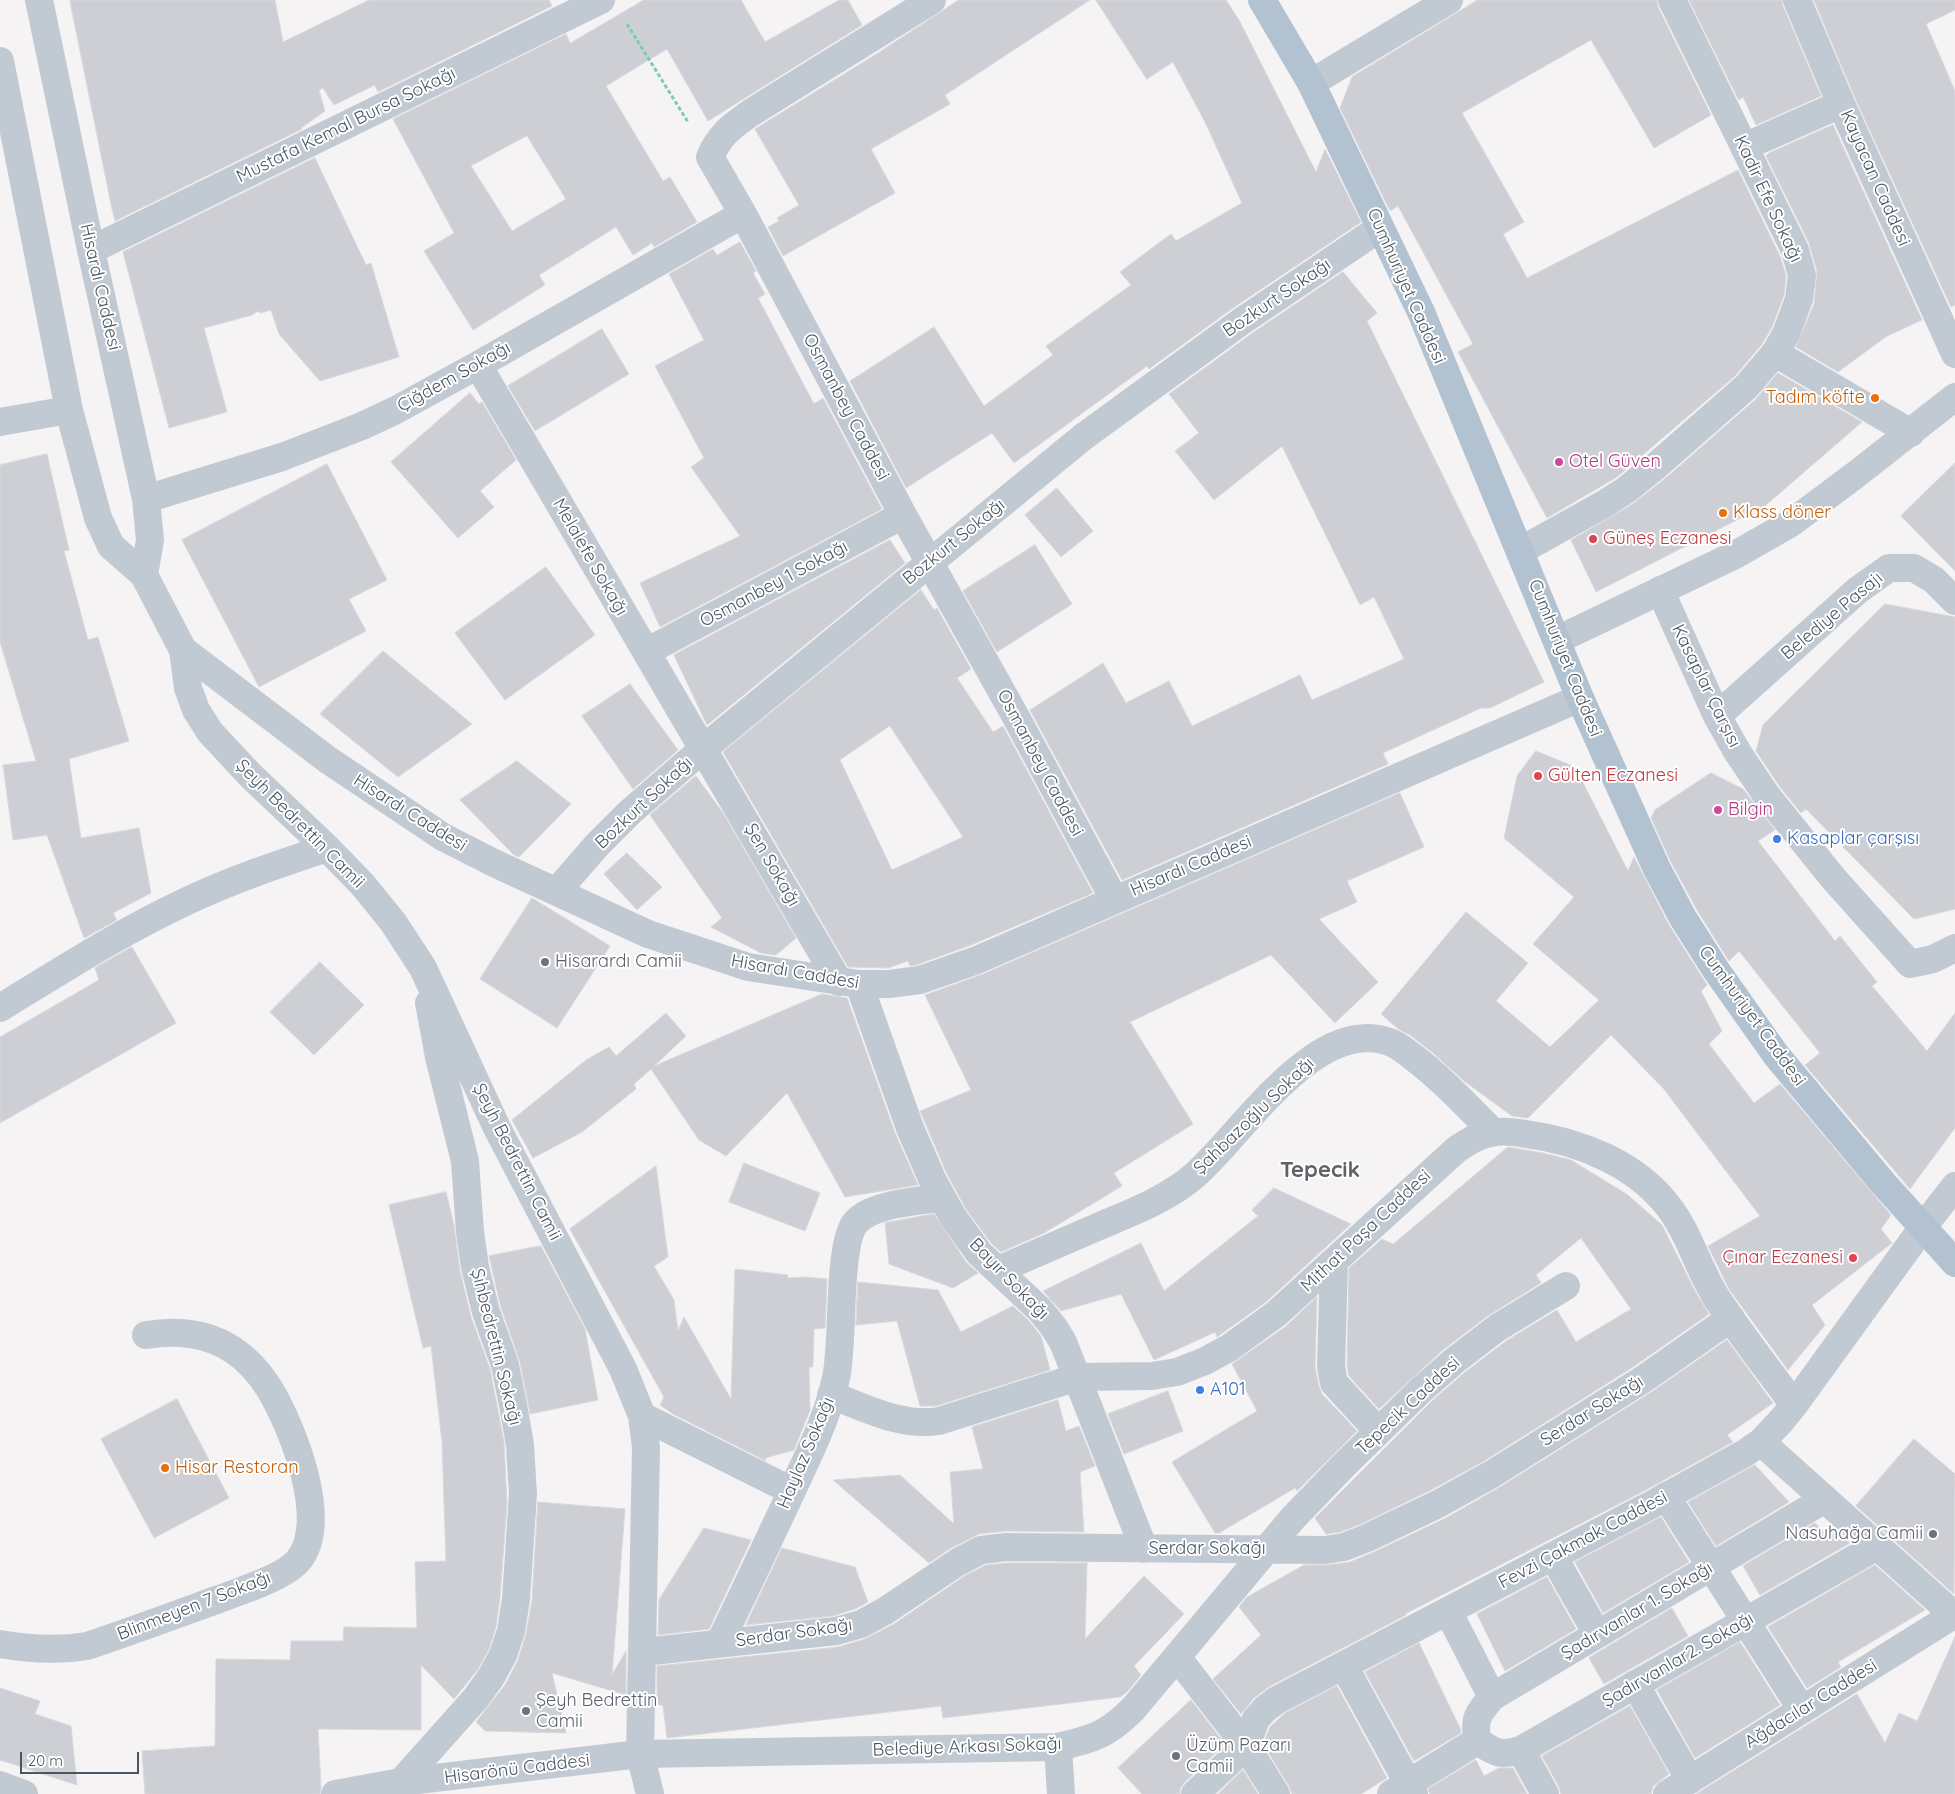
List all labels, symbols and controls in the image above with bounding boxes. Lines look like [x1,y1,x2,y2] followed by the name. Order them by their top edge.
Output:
[233,62,459,188] street label: Mustafa Kemal Bursa Sokağı
[1835,107,1915,249] street label: Kayacan Caddesi
[1729,132,1807,266] street label: Kadir Efe Sokağı
[1362,205,1450,367] street label: Cumhuriyet Caddesi
[75,222,125,352] street label: Hisardı Caddesi
[1219,254,1335,342] street label: Bozkurt Sokağı
[798,330,894,484] street label: Osmanbey Caddesi
[394,337,514,417] street label: Çiğdem Sokağı
[1766,387,1865,409] place label: Tadım köfte
[1869,392,1881,404] marker: Tadım köfte
[1569,451,1661,473] place label: Otel Güven
[1553,456,1565,468] marker: Otel Güven
[899,494,1009,590] street label: Bozkurt Sokağı
[548,495,632,619] street label: Melalefe Sokağı
[1733,502,1831,524] place label: Klass döner
[1717,507,1729,519] marker: Klass döner
[1603,528,1732,550] place label: Güneş Eczanesi
[1587,533,1599,545] marker: Güneş Eczanesi
[696,536,852,632] street label: Osmanbey 1 Sokağı
[1777,567,1887,665] street label: Belediye Pasajı
[1524,576,1606,740] street label: Cumhuriyet Caddesi
[1667,621,1745,751] street label: Kasaplar Çarşısı
[992,686,1088,840] street label: Osmanbey Caddesi
[591,752,697,854] street label: Bozkurt Sokağı
[231,755,369,893] street label: Şeyh Bedrettin Camii
[1548,765,1678,787] place label: Gülten Eczanesi
[349,770,471,856] street label: Hisardı Caddesi
[1532,770,1544,782] marker: Gülten Eczanesi
[1728,799,1773,821] place label: Bilgin
[1712,804,1724,816] marker: Bilgin
[740,820,804,910] street label: Şen Sokağı
[1787,828,1919,850] place label: Kasaplar çarşısı
[1127,831,1255,901] street label: Hisardı Caddesi
[1771,833,1783,845] marker: Kasaplar çarşısı
[1694,942,1810,1090] street label: Cumhuriyet Caddesi
[729,950,861,994] street label: Hisardı Caddesi
[555,951,682,973] place label: Hisarardı Camii
[539,956,551,968] marker: Hisarardı Camii
[1189,1053,1319,1179] street label: Şahbazoğlu Sokağı
[468,1080,566,1244] street label: Şeyh Bedrettin Camii
[1280,1157,1360,1183] district label: Tepecik
[1297,1165,1435,1297] street label: Mithat Paşa Caddesi
[965,1234,1053,1324] street label: Bayır Sokağı
[1722,1247,1843,1269] place label: Çınar Eczanesi
[1847,1252,1859,1264] marker: Çınar Eczanesi
[466,1266,526,1428] street label: Şıhbedrettin Sokağı
[1351,1352,1465,1460] street label: Tepecik Caddesi
[1537,1371,1647,1451] street label: Serdar Sokağı
[1210,1379,1246,1401] place label: A101
[1194,1384,1206,1396] marker: A101
[773,1394,839,1512] street label: Haylaz Sokağı
[175,1457,299,1479] place label: Hisar Restoran
[159,1462,171,1474] marker: Hisar Restoran
[1495,1486,1671,1594] street label: Fevzi Çakmak Caddesi
[1785,1523,1923,1545] place label: Nasuhağa Camii
[1927,1528,1939,1540] marker: Nasuhağa Camii
[1148,1538,1266,1560] street label: Serdar Sokağı
[1557,1557,1717,1665] street label: Şadırvanlar 1. Sokağı
[114,1567,274,1645] street label: Blinmeyen 7 Sokağı
[1599,1608,1757,1712] street label: Şadırvanlar2. Sokağı
[735,1614,853,1652] street label: Serdar Sokağı
[1741,1655,1881,1753] street label: Ağdacılar Caddesi
[536,1690,657,1732] place label: Şeyh Bedrettin Camii
[520,1705,532,1717] marker: Şeyh Bedrettin Camii
[872,1733,1062,1761] street label: Belediye Arkası Sokağı
[1186,1735,1291,1778] place label: Üzüm Pazarı Camii
[22,1742,141,1774] scale bar
[443,1749,591,1789] street label: Hisarönü Caddesi
[1170,1750,1182,1762] marker: Üzüm Pazarı Camii
[28,1751,63,1770] text: 20 m

